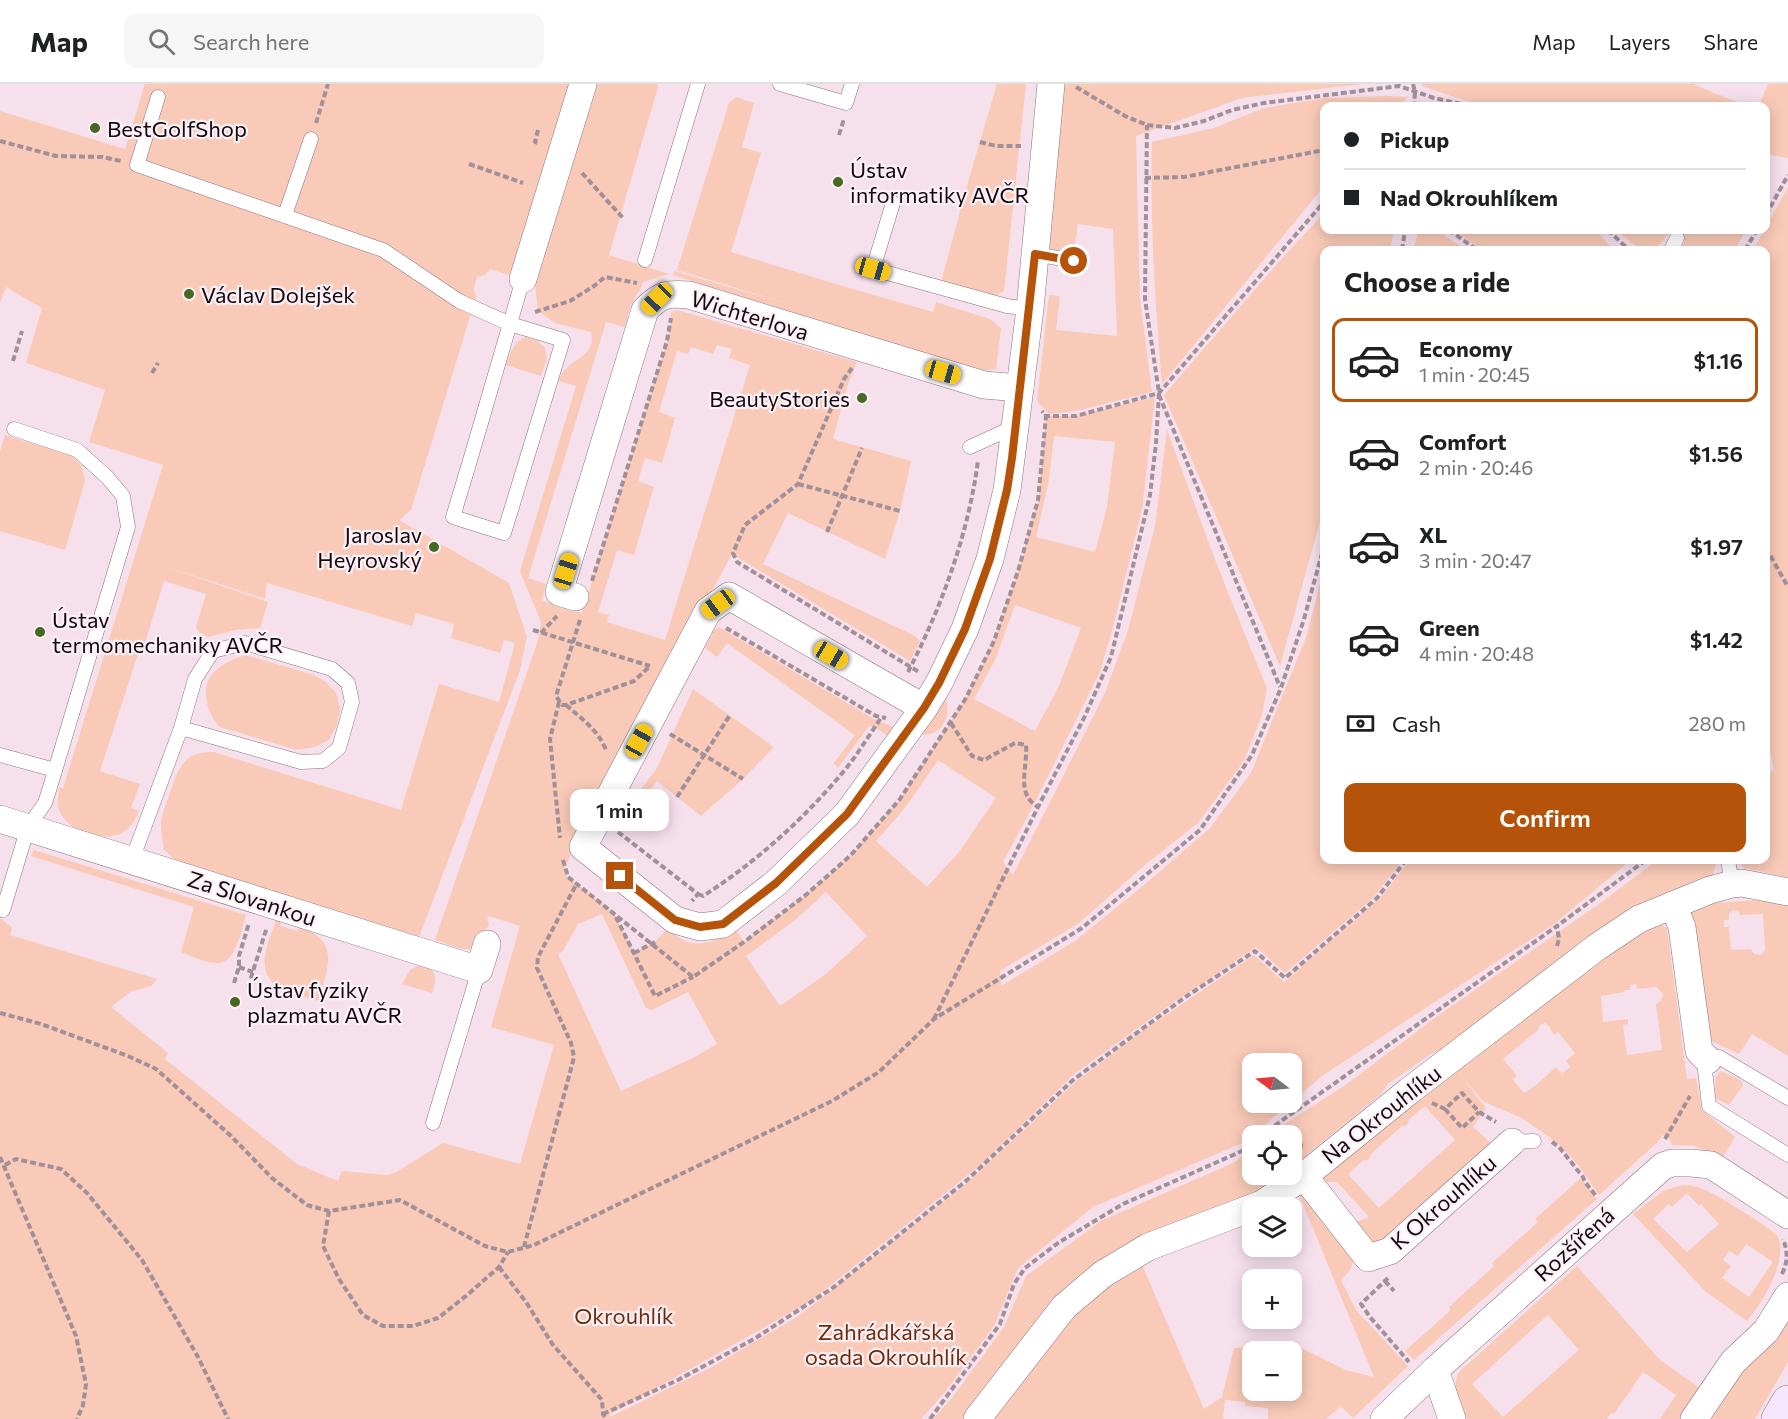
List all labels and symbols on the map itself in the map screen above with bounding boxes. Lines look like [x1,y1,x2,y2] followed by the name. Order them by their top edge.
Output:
[107,115,247,142] place label: BestGolfShop
[88,121,102,135] marker: BestGolfShop
[850,156,1030,208] place label: Ústav informatiky AVČR
[831,175,845,189] marker: Ústav informatiky AVČR
[1060,247,1087,274] route start
[853,255,893,283] car
[638,280,676,318] car
[201,281,355,308] place label: Václav Dolejšek
[688,284,812,346] street label: Wichterlova
[182,287,196,301] marker: Václav Dolejšek
[923,358,963,386] car
[709,385,850,412] place label: BeautyStories
[855,391,869,405] marker: BeautyStories
[317,521,422,573] place label: Jaroslav Heyrovský
[427,540,441,554] marker: Jaroslav Heyrovský
[552,551,580,591] car
[698,586,738,622] car
[52,606,283,658] place label: Ústav termomechaniky AVČR
[33,625,47,639] marker: Ústav termomechaniky AVČR
[811,638,851,672] car
[622,721,656,761] car
[570,789,670,831] callout: 1 min
[606,862,633,889] route end
[184,864,320,932] street label: Za Slovankou
[247,976,403,1028] place label: Ústav fyziky plazmatu AVČR
[228,995,242,1009] marker: Ústav fyziky plazmatu AVČR
[1242,1053,1302,1113] north arrow
[1316,1059,1446,1169] street label: Na Okrouhlíku
[1385,1149,1501,1255] street label: K Okrouhlíku
[1529,1201,1619,1287] street label: Rozšířená
[574,1302,674,1329] park label: Okrouhlík
[805,1318,967,1370] park label: Zahrádkářská osada Okrouhlík

